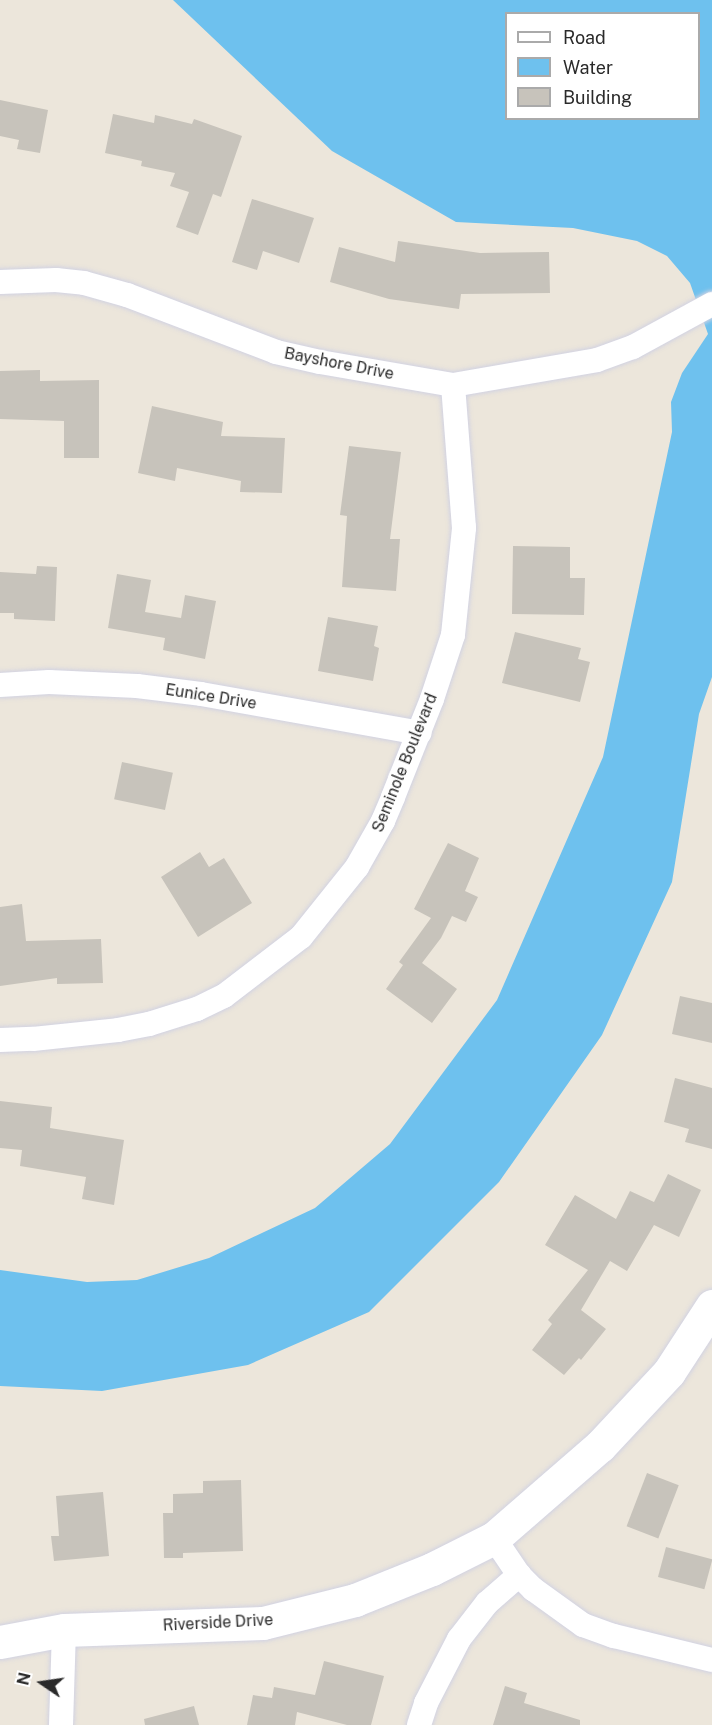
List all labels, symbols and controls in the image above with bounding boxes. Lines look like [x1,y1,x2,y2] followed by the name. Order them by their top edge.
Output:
[505,12,700,120] legend
[563,27,606,48] text: Road
[563,57,613,78] text: Water
[563,87,632,108] text: Building
[282,344,396,384] street label: Bayshore Drive
[164,680,258,714] street label: Eunice Drive
[368,691,442,835] street label: Seminole Boulevard
[162,1611,274,1635] street label: Riverside Drive
[12,1653,72,1713] north arrow
[13,1671,35,1687] text: N

